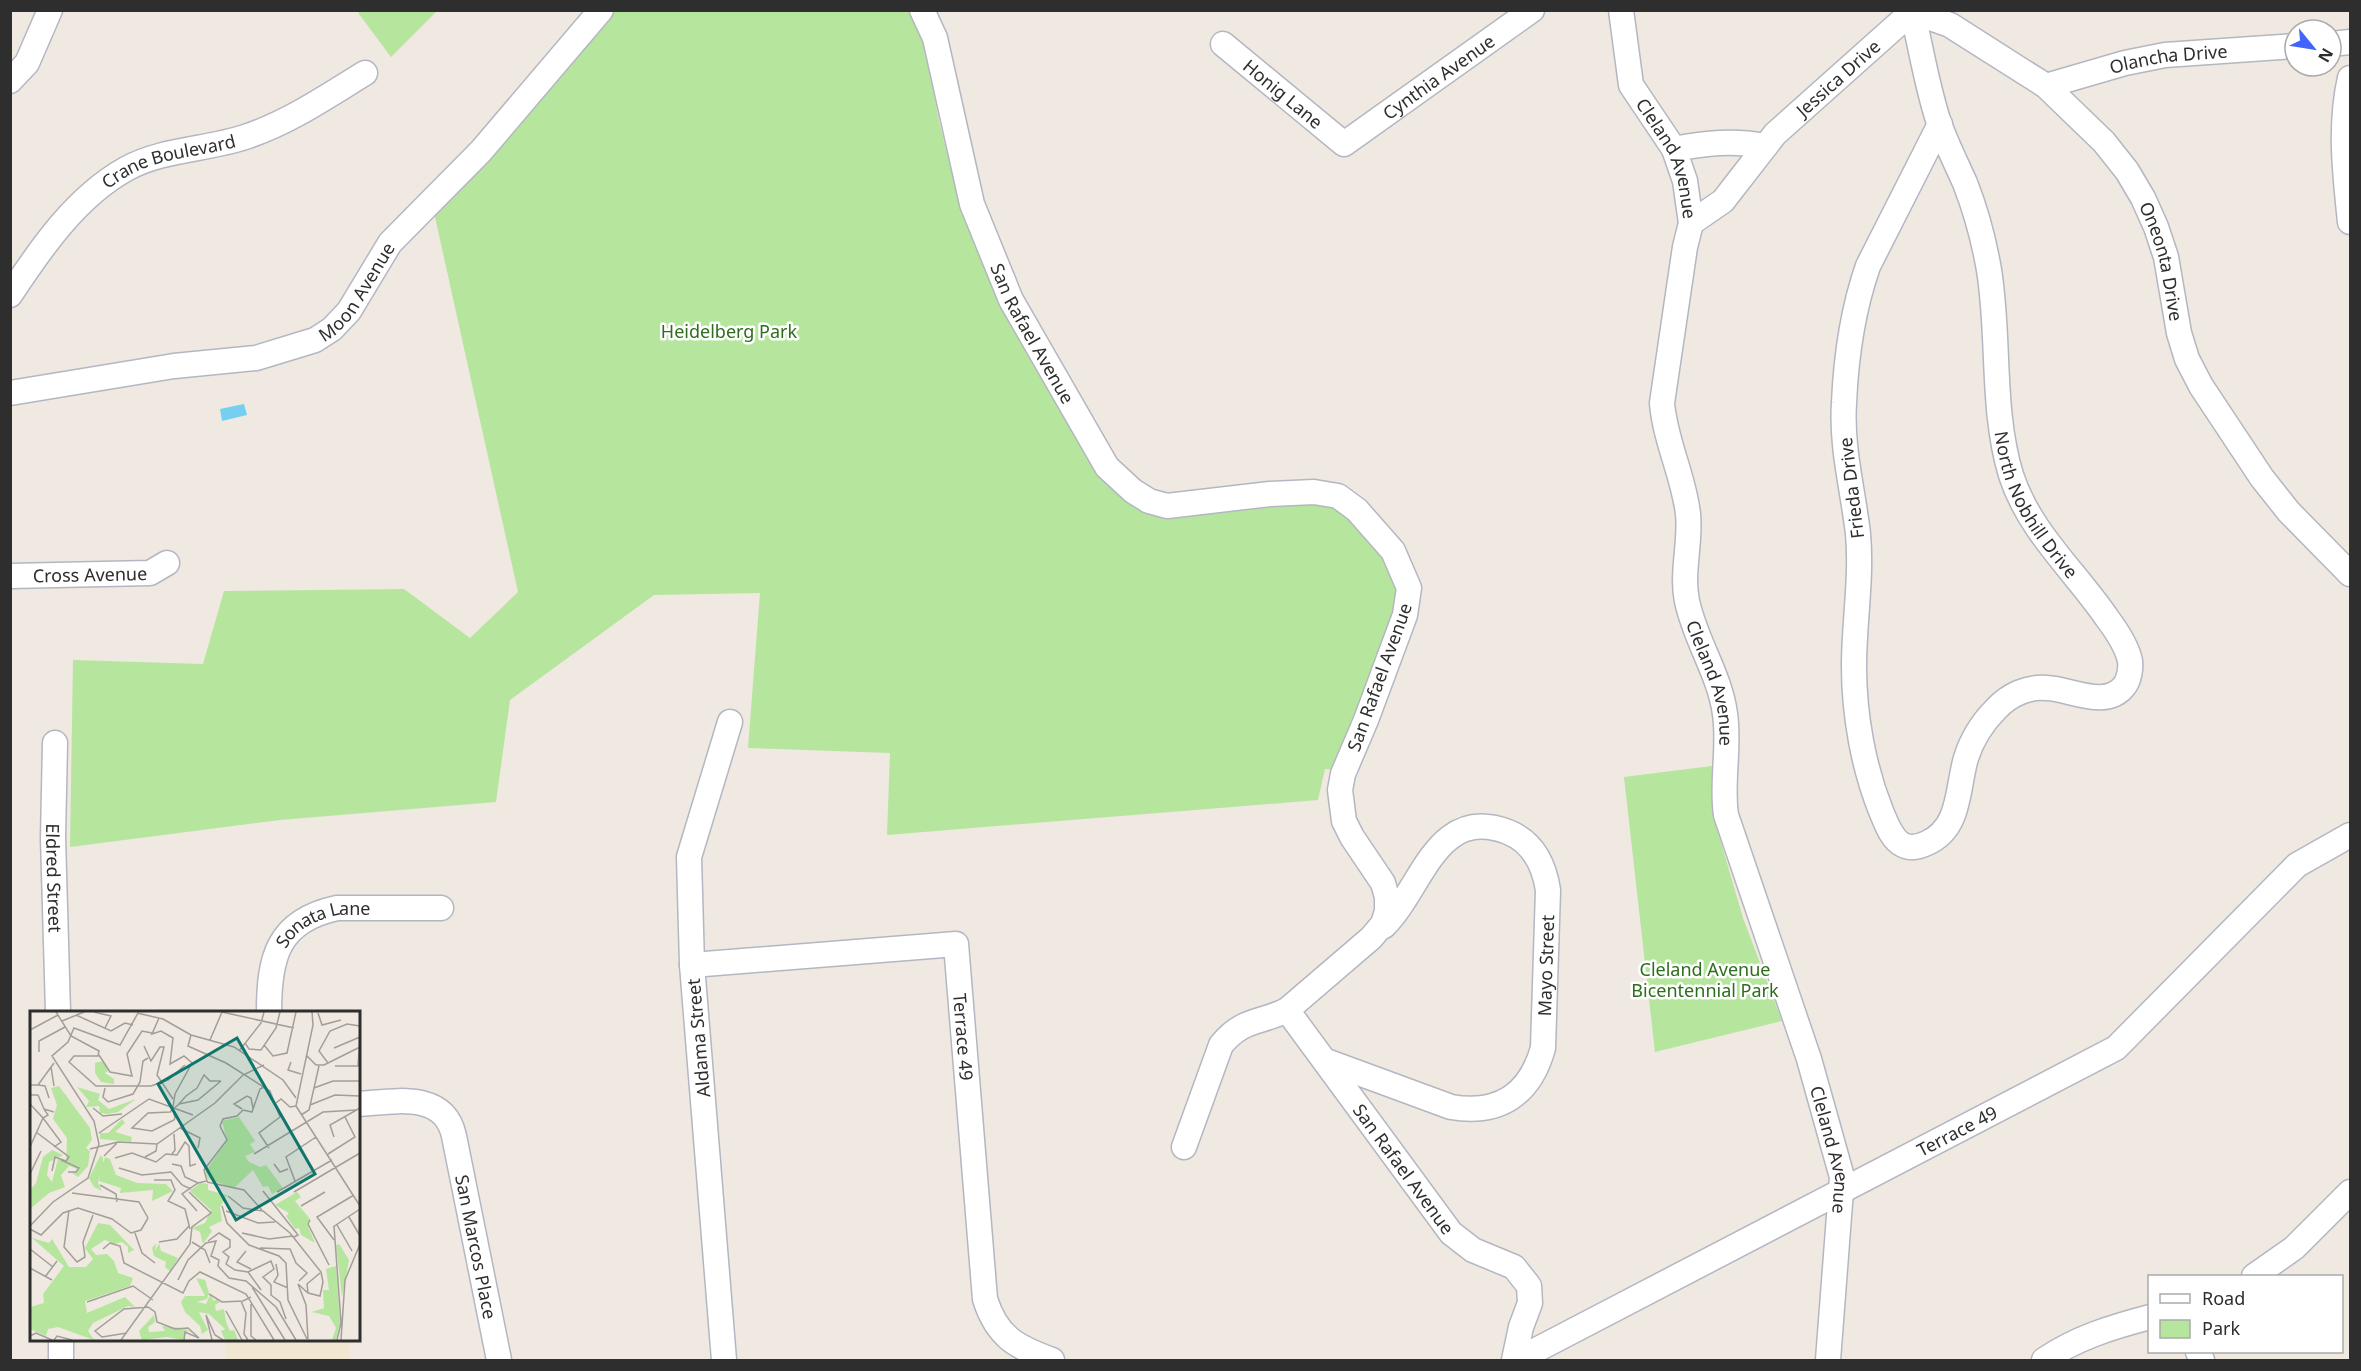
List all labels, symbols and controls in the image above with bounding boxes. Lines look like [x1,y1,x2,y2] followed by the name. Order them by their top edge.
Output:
[2283,18,2343,78] north arrow
[1378,29,1499,125] street label: Cynthia Avenue
[1789,34,1885,123] street label: Jessica Drive
[2106,39,2228,79] street label: Olancha Drive
[2313,44,2339,67] text: N
[1238,54,1328,134] street label: Honig Lane
[1631,93,1702,220] street label: Cleland Avenue
[96,128,238,194] street label: Crane Boulevard
[2134,198,2189,323] street label: Oneonta Drive
[314,238,400,347] street label: Moon Avenue
[985,260,1080,408] street label: San Rafael Avenue
[661,319,798,343] park label: Heidelberg Park
[1990,429,2084,583] street label: North Nobhill Drive
[1833,436,1869,540] street label: Frieda Drive
[32,561,147,588] street label: Cross Avenue
[1341,600,1417,754] street label: San Rafael Avenue
[1681,617,1739,746] street label: Cleland Avenue
[41,823,68,933] street label: Eldred Street
[270,896,370,952] street label: Sonata Lane
[1532,914,1559,1017] street label: Mayo Street
[1631,957,1779,1002] park label: Cleland Avenue Bicentennial Park
[681,977,715,1098] street label: Aldama Street
[948,992,979,1081] street label: Terrace 49
[30,1011,360,1341] inset map
[1805,1083,1855,1214] street label: Cleland Avenue
[1348,1099,1460,1239] street label: San Rafael Avenue
[1913,1100,2001,1162] street label: Terrace 49
[450,1173,502,1321] street label: San Marcos Place
[2148,1275,2343,1353] legend
[2202,1286,2245,1310] text: Road
[2202,1316,2240,1340] text: Park

